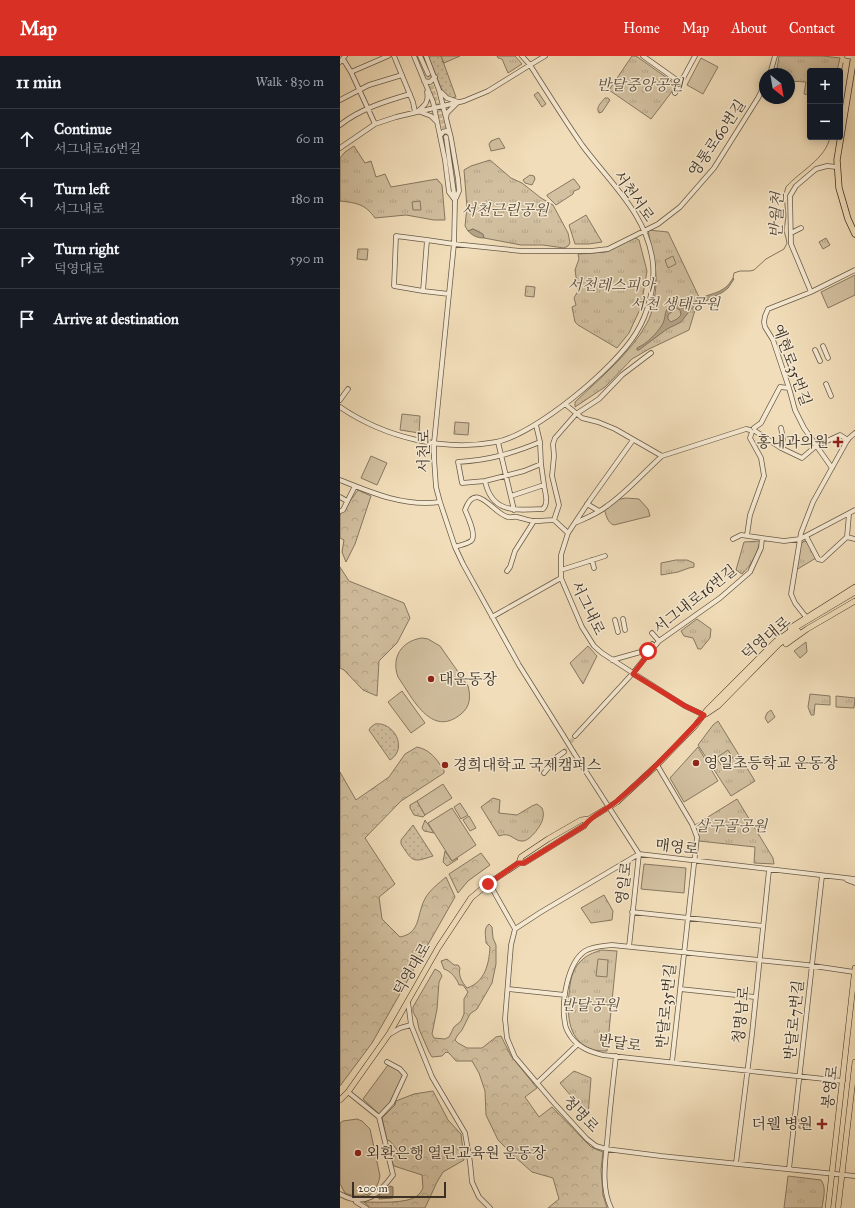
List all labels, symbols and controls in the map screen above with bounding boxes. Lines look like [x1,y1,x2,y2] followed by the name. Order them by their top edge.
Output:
[20,17,57,40] text: Map
[623,20,660,37] text: Home
[682,20,709,37] text: Map
[731,20,767,37] text: About
[789,20,835,37] text: Contact
[759,68,795,104] north arrow
[807,68,843,140] map controls
[807,68,843,104] button: +
[16,72,61,93] text: 11 min
[255,74,324,90] text: Walk · 830 m
[597,76,685,94] park label: 반달중앙공원
[685,96,749,180] street label: 영통로60번길
[807,104,843,140] button: −
[54,120,112,138] text: Continue
[16,128,38,150] icon: ahead
[296,131,324,147] text: 60 m
[54,141,141,157] text: 서그내로16번길
[610,167,658,225] street label: 서천서로
[54,180,110,198] text: Turn left
[16,188,38,210] icon: left
[766,190,787,239] water label: 반월천
[291,191,324,207] text: 180 m
[54,201,104,217] text: 서그내로
[462,201,550,219] park label: 서천근린공원
[54,240,119,258] text: Turn right
[16,248,38,270] icon: right
[290,251,324,267] text: 590 m
[54,261,104,277] text: 덕영대로
[568,276,657,294] park label: 서천레스피아
[630,295,722,313] park label: 서천 생태공원
[16,308,38,330] icon: arrive
[54,310,179,328] text: Arrive at destination
[769,322,815,408] street label: 예현로35번길
[415,429,433,473] street label: 서천로
[757,433,829,451] place label: 홍내과의원
[832,436,844,448] marker: 홍내과의원
[650,561,740,637] street label: 서그내로16번길
[567,578,609,638] street label: 서그내로
[738,612,794,664] street label: 덕영대로
[639,642,657,660] route start
[439,670,497,688] place label: 대운동장
[426,674,436,684] marker: 대운동장
[704,754,838,772] place label: 영일초등학교 운동장
[453,756,602,774] place label: 경희대학교 국제캠퍼스
[691,758,701,768] marker: 영일초등학교 운동장
[440,760,450,770] marker: 경희대학교 국제캠퍼스
[695,817,769,835] park label: 살구골공원
[654,835,700,859] street label: 매영로
[612,860,636,906] street label: 영일로
[479,875,497,893] route end
[390,939,435,999] street label: 덕영대로
[653,963,679,1049] street label: 반달로35번길
[781,979,807,1061] street label: 반달로7번길
[729,985,753,1045] street label: 청명남로
[561,996,620,1014] park label: 반달공원
[597,1031,643,1055] street label: 반달로
[818,1064,842,1110] street label: 봉영로
[559,1092,603,1136] street label: 청명로
[752,1115,813,1133] place label: 더웰 병원
[816,1118,828,1130] marker: 더웰 병원
[366,1144,547,1162] place label: 외환은행 열린교육원 운동장
[353,1148,363,1158] marker: 외환은행 열린교육원 운동장
[352,1180,446,1199] scale bar
[358,1182,388,1195] text: 200 m

